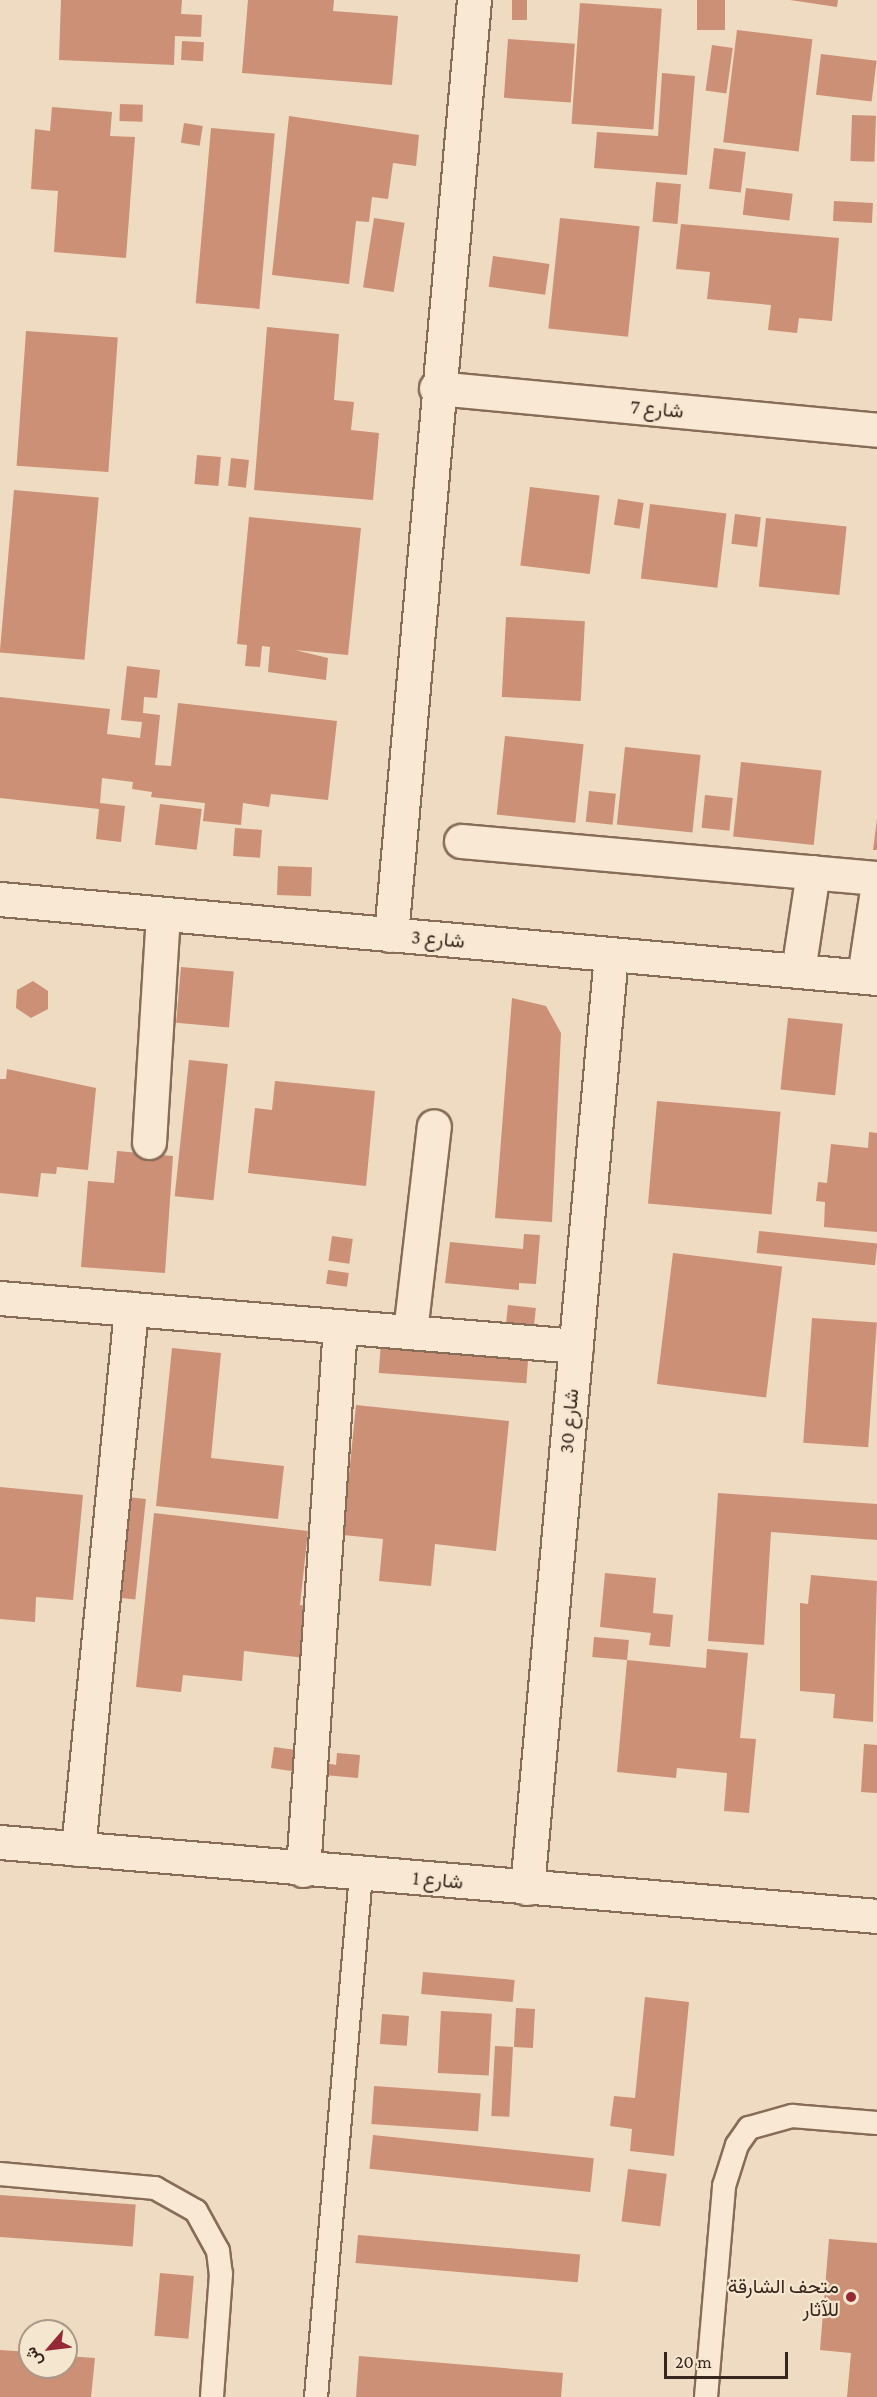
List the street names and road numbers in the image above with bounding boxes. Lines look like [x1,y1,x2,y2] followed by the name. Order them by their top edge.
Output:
[629,395,685,423] street label: شارع 7
[410,925,466,953] street label: شارع 3
[554,1388,584,1454] street label: شارع 30
[412,1866,464,1894] street label: شارع 1

